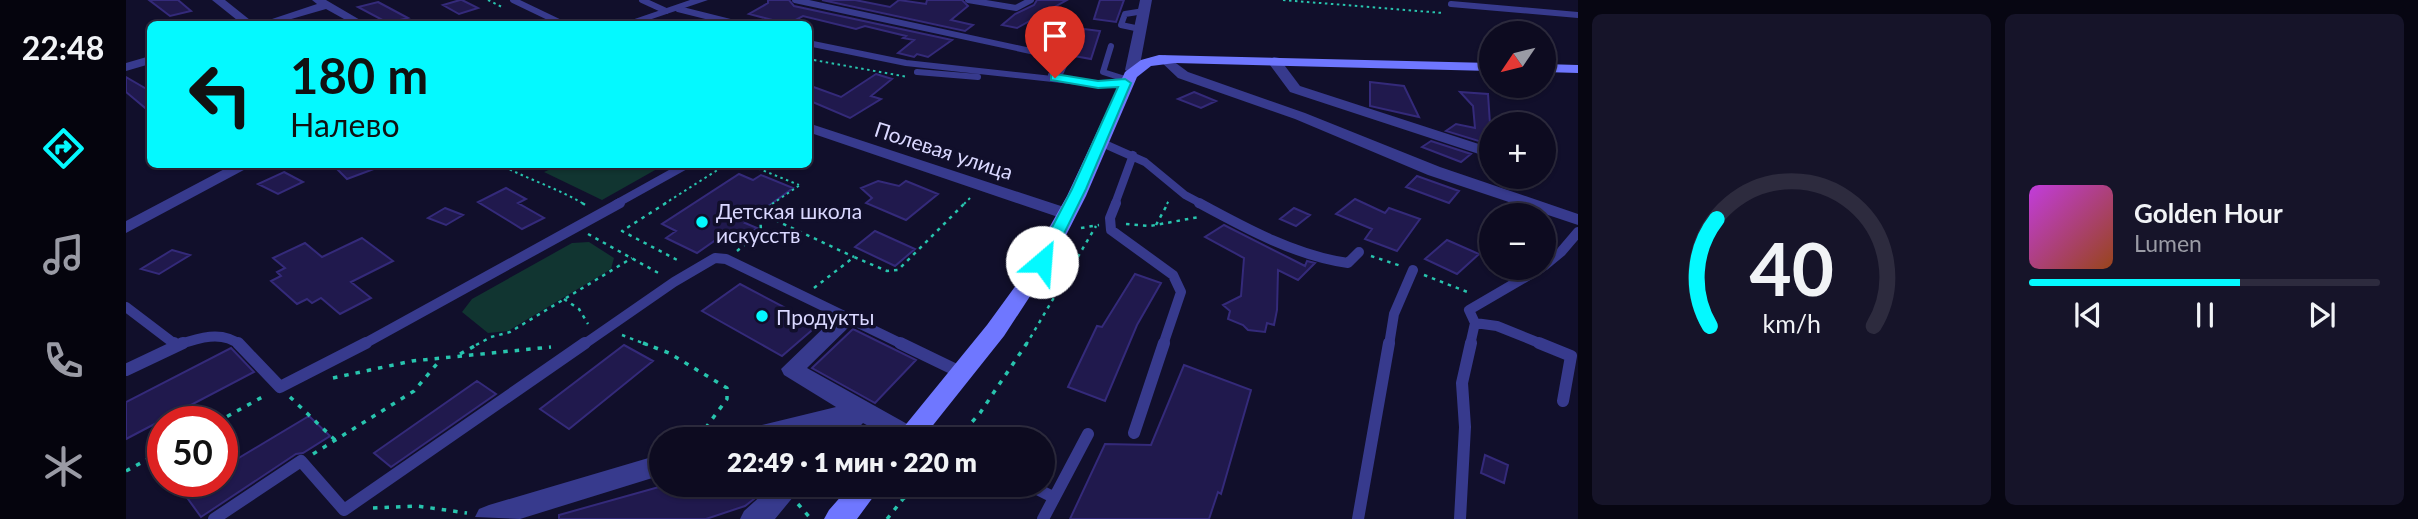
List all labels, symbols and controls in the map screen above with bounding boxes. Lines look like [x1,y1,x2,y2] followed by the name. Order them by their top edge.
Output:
[1025,6,1085,78] pin
[1036,17,1074,55] icon: arrive
[1479,21,1556,98] north arrow
[1479,21,1556,280] map controls
[22,28,104,67] text: 22:48
[290,46,428,104] text: 180 m
[175,49,266,140] icon: left
[290,105,400,144] text: Налево
[1479,112,1556,189] button: +
[872,116,1016,184] street label: Полевая улица
[39,124,88,173] icon: directions
[2134,197,2283,229] text: Golden Hour
[716,198,862,247] place label: Детская школа искусств
[1479,203,1556,280] button: −
[694,214,710,230] marker: Детская школа искусств
[1749,224,1834,312] text: 40
[1005,225,1079,299] position arrow
[2134,229,2202,257] text: Lumen
[39,230,88,279] icon: music
[2069,296,2107,334] icon: previous
[2186,296,2224,334] icon: pause
[2303,296,2341,334] icon: next
[776,304,875,329] place label: Продукты
[1762,307,1821,337] text: km/h
[754,308,770,324] marker: Продукты
[39,336,88,385] icon: phone
[147,406,238,497] speed limit sign: 50
[39,442,88,491] icon: climate
[727,446,977,478] text: 22:49 · 1 мин · 220 m

